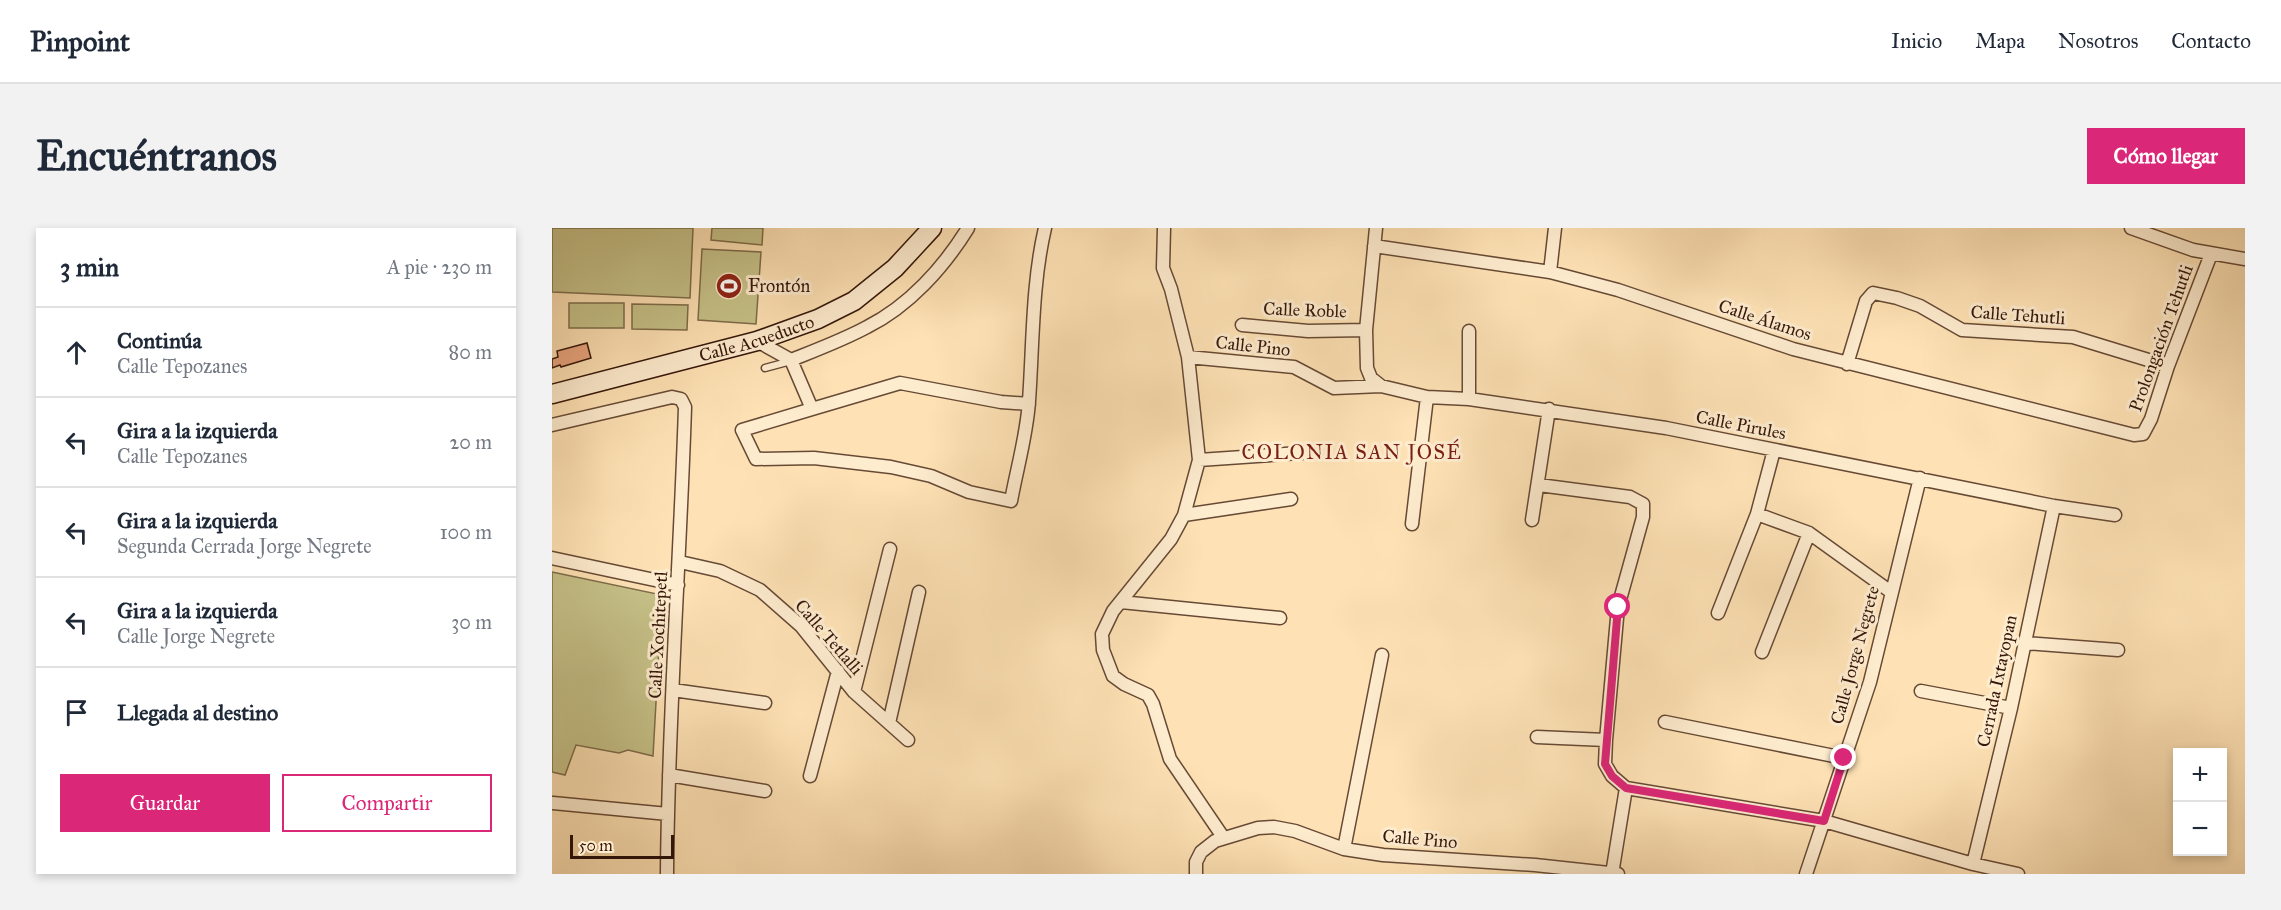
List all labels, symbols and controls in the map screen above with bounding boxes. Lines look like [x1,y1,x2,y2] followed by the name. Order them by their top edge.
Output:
[30,24,130,59] text: Pinpoint
[1891,28,1942,54] text: Inicio
[1975,28,2025,54] text: Mapa
[2058,28,2138,54] text: Nosotros
[2171,28,2251,54] text: Contacto
[2087,128,2245,184] button: Cómo llegar
[36,130,277,182] text: Encuéntranos
[60,251,119,283] text: 3 min
[387,255,492,279] text: A pie · 230 m
[2124,261,2199,415] street label: Prolongación Tehutli
[714,271,744,301] sports icon: Frontón
[748,275,810,297] place label: Frontón
[1716,293,1815,345] street label: Calle Álamos
[1263,298,1347,322] street label: Calle Roble
[1970,301,2066,329] street label: Calle Tehutli
[697,310,817,367] street label: Calle Acueducto
[117,327,202,354] text: Continúa
[1214,331,1292,361] street label: Calle Pino
[60,336,93,369] icon: ahead
[449,340,492,364] text: 80 m
[117,354,247,378] text: Calle Tepozanes
[1694,405,1788,445] street label: Calle Pirules
[117,417,278,444] text: Gira a la izquierda
[60,426,93,459] icon: left
[449,430,492,454] text: 20 m
[1242,438,1462,465] district label: COLONIA SAN JOSÉ
[117,444,247,468] text: Calle Tepozanes
[117,507,278,534] text: Gira a la izquierda
[60,516,93,549] icon: left
[440,520,492,544] text: 100 m
[117,534,372,558] text: Segunda Cerrada Jorge Negrete
[644,571,672,699] street label: Calle Xochitepetl
[1826,583,1885,727] street label: Calle Jorge Negrete
[1604,593,1630,619] route start
[790,595,868,679] street label: Calle Tetlalli
[117,597,278,624] text: Gira a la izquierda
[60,606,93,639] icon: left
[451,610,492,634] text: 30 m
[1972,613,2022,749] street label: Cerrada Ixtayopan
[117,624,275,648] text: Calle Jorge Negrete
[60,696,93,729] icon: arrive
[117,699,278,726] text: Llegada al destino
[1830,744,1856,770] route end
[2173,748,2227,856] map controls
[2173,748,2227,802] button: +
[60,774,270,832] button: Guardar
[282,774,492,832] button: Compartir
[2173,802,2227,856] button: −
[1382,825,1458,853] street label: Calle Pino
[570,832,674,860] scale bar
[579,836,613,855] text: 50 m

